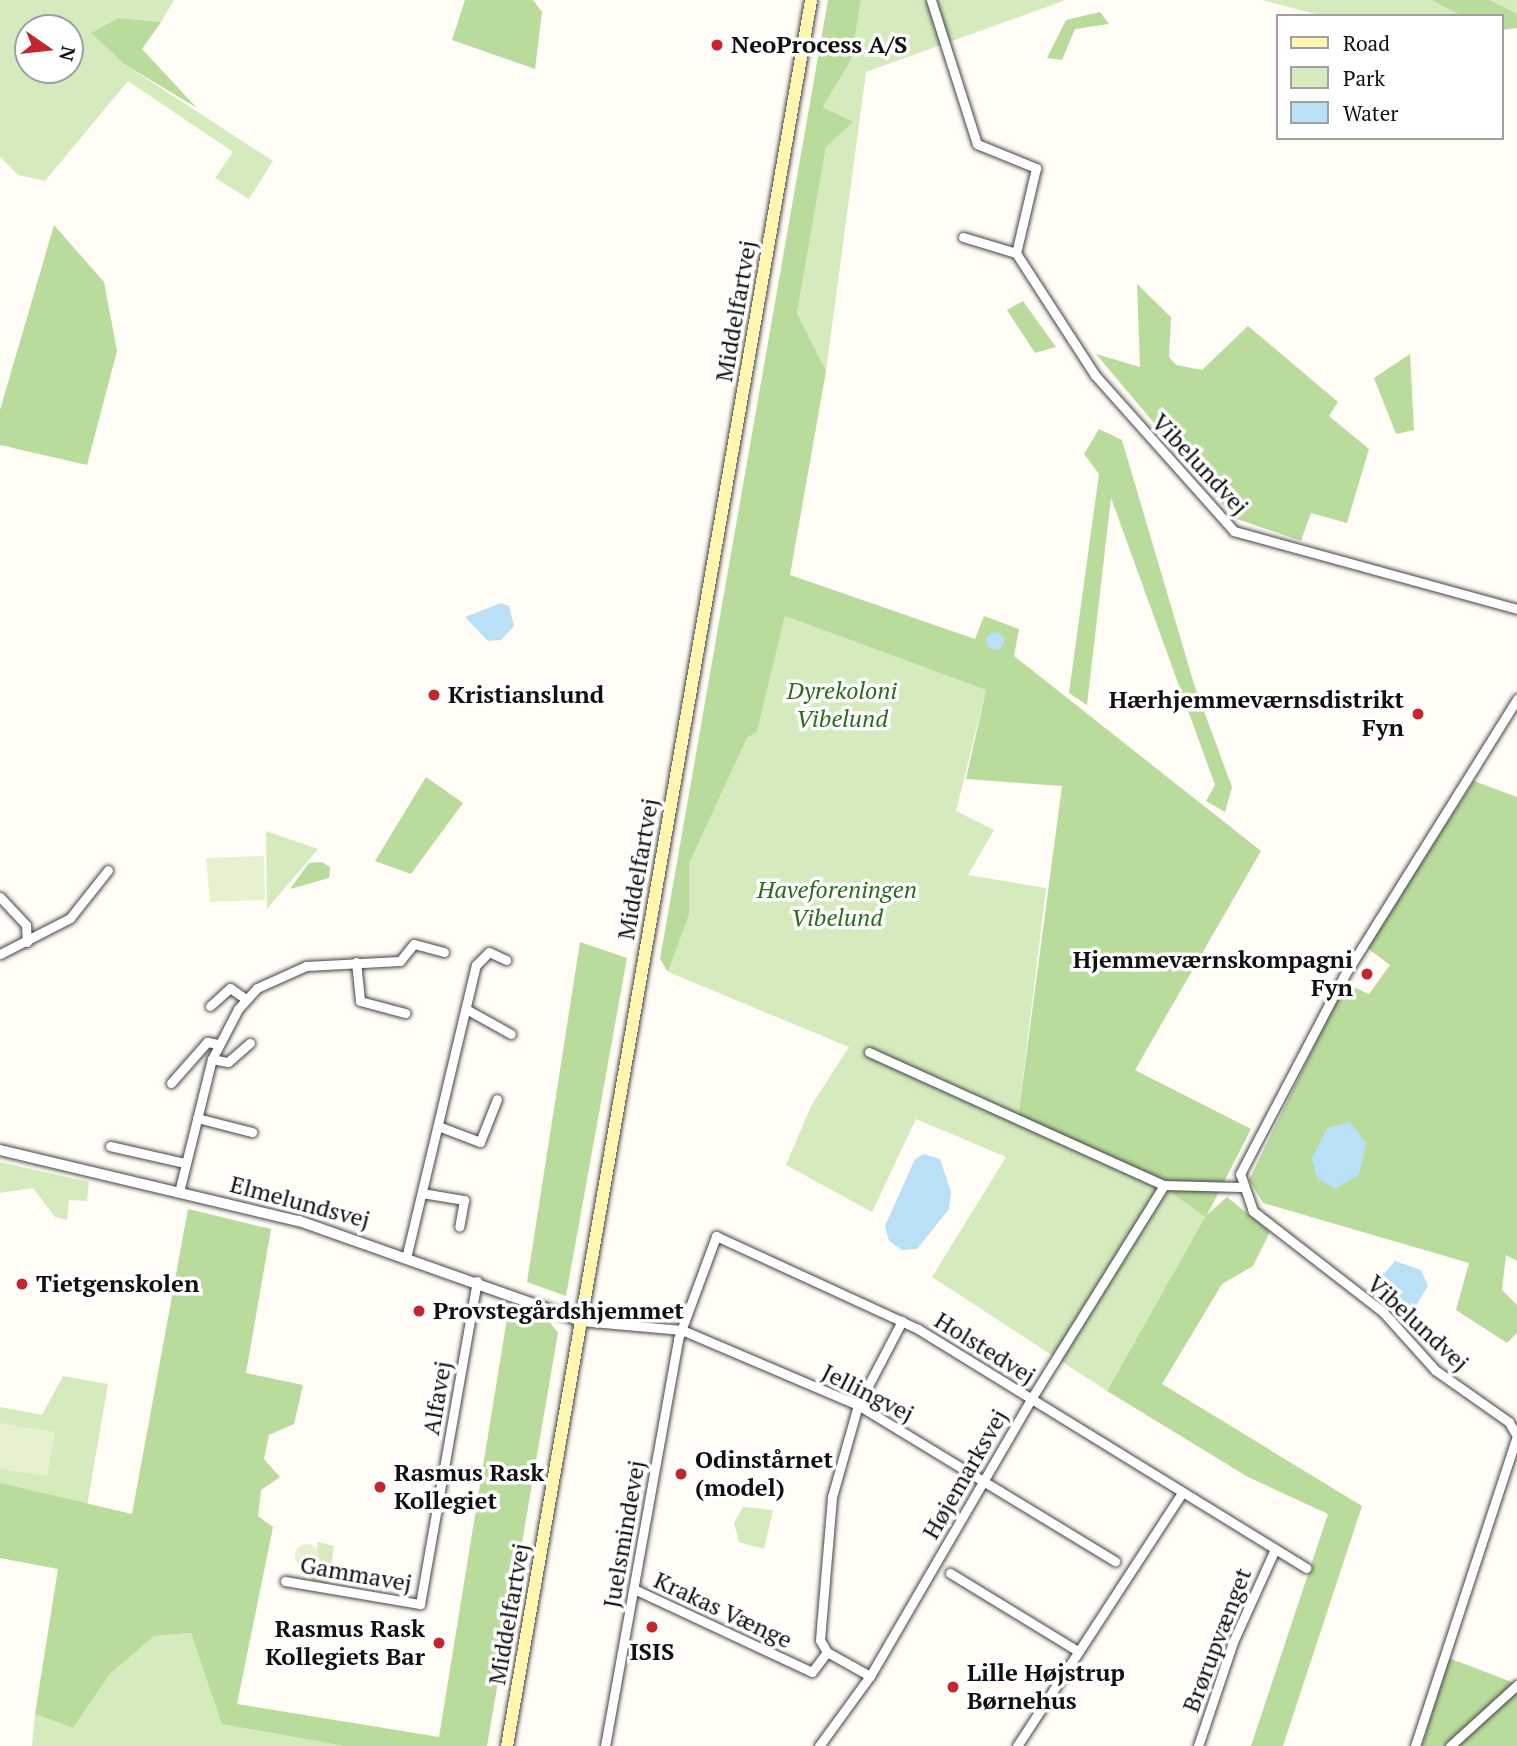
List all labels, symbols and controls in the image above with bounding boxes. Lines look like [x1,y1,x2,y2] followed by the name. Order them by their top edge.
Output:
[14,14,84,84] north arrow
[1276,14,1503,140] legend
[1343,29,1390,57] text: Road
[731,31,908,59] place label: NeoProcess A/S
[709,37,725,53] marker: NeoProcess A/S
[54,44,82,64] text: N
[1343,64,1385,92] text: Park
[1343,99,1398,127] text: Water
[709,238,763,384] street label: Middelfartvej
[1146,407,1254,521] street label: Vibelundvej
[787,677,897,733] park label: Dyrekoloni Vibelund
[448,681,604,709] place label: Kristianslund
[1109,686,1404,742] place label: Hærhjemmeværnsdistrikt Fyn
[426,687,442,703] marker: Kristianslund
[1410,706,1426,722] marker: Hærhjemmeværnsdistrikt Fyn
[611,796,665,942] street label: Middelfartvej
[757,876,917,932] park label: Haveforeningen Vibelund
[1073,946,1353,1002] place label: Hjemmeværnskompagni Fyn
[1359,966,1375,982] marker: Hjemmeværnskompagni Fyn
[227,1169,373,1235] street label: Elmelundsvej
[1361,1269,1475,1377] street label: Vibelundvej
[36,1270,199,1298] place label: Tietgenskolen
[14,1276,30,1292] marker: Tietgenskolen
[433,1297,684,1325] place label: Provstegårdshjemmet
[411,1303,427,1319] marker: Provstegårdshjemmet
[929,1306,1041,1390] street label: Holstedvej
[817,1358,919,1428] street label: Jellingvej
[416,1359,458,1437] street label: Alfavej
[916,1404,1014,1544] street label: Højemarksvej
[695,1446,833,1502] place label: Odinstårnet (model)
[597,1458,651,1610] street label: Juelsmindevej
[394,1459,544,1515] place label: Rasmus Rask Kollegiet
[673,1466,689,1482] marker: Odinstårnet (model)
[372,1479,388,1495] marker: Rasmus Rask Kollegiet
[482,1541,536,1687] street label: Middelfartvej
[298,1550,414,1598] street label: Gammavej
[1176,1564,1258,1716] street label: Brørupvænget
[649,1565,797,1655] street label: Krakas Vænge
[265,1615,425,1671] place label: Rasmus Rask Kollegiets Bar
[644,1619,660,1635] marker: ISIS
[431,1635,447,1651] marker: Rasmus Rask Kollegiets Bar
[630,1638,674,1666] place label: ISIS
[967,1659,1125,1715] place label: Lille Højstrup Børnehus
[945,1679,961,1695] marker: Lille Højstrup Børnehus

